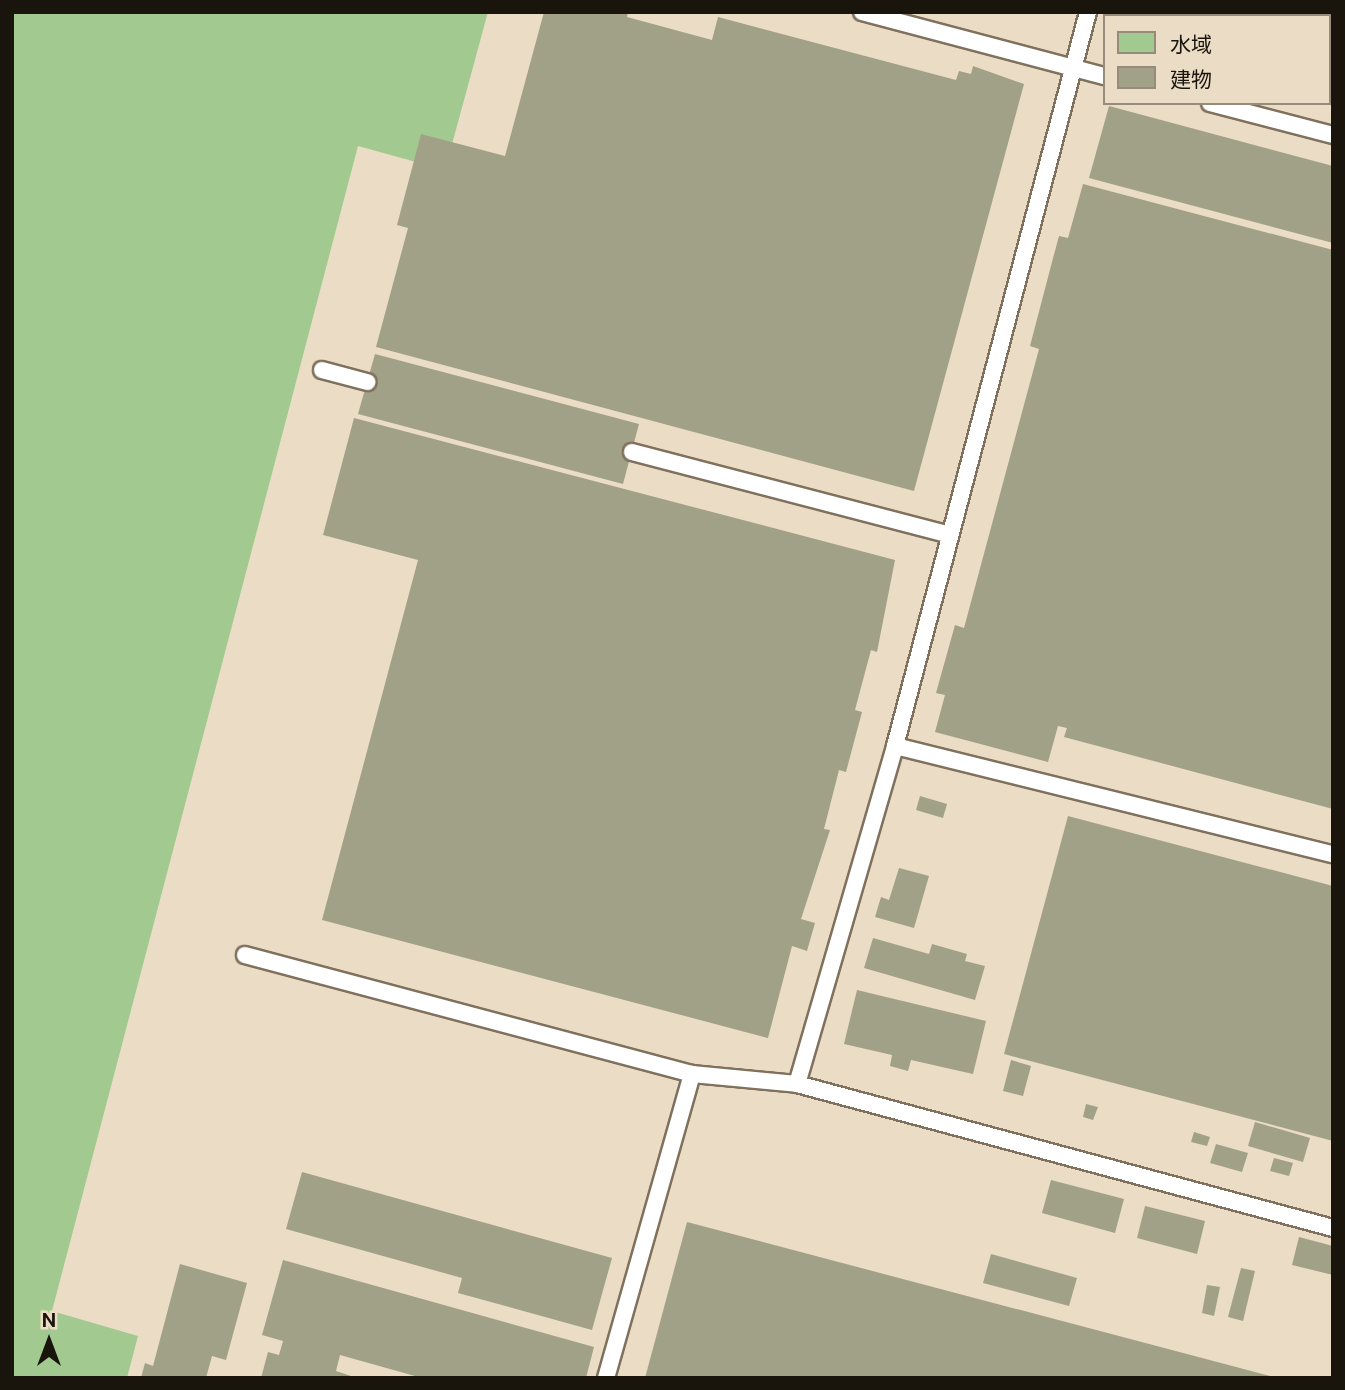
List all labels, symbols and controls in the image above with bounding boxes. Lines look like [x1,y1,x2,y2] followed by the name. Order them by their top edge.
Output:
[1104,14,1331,105] legend
[1170,32,1212,57] text: 水域
[1170,67,1212,92] text: 建物
[14,1306,84,1376] north arrow
[42,1309,56,1331] text: N

